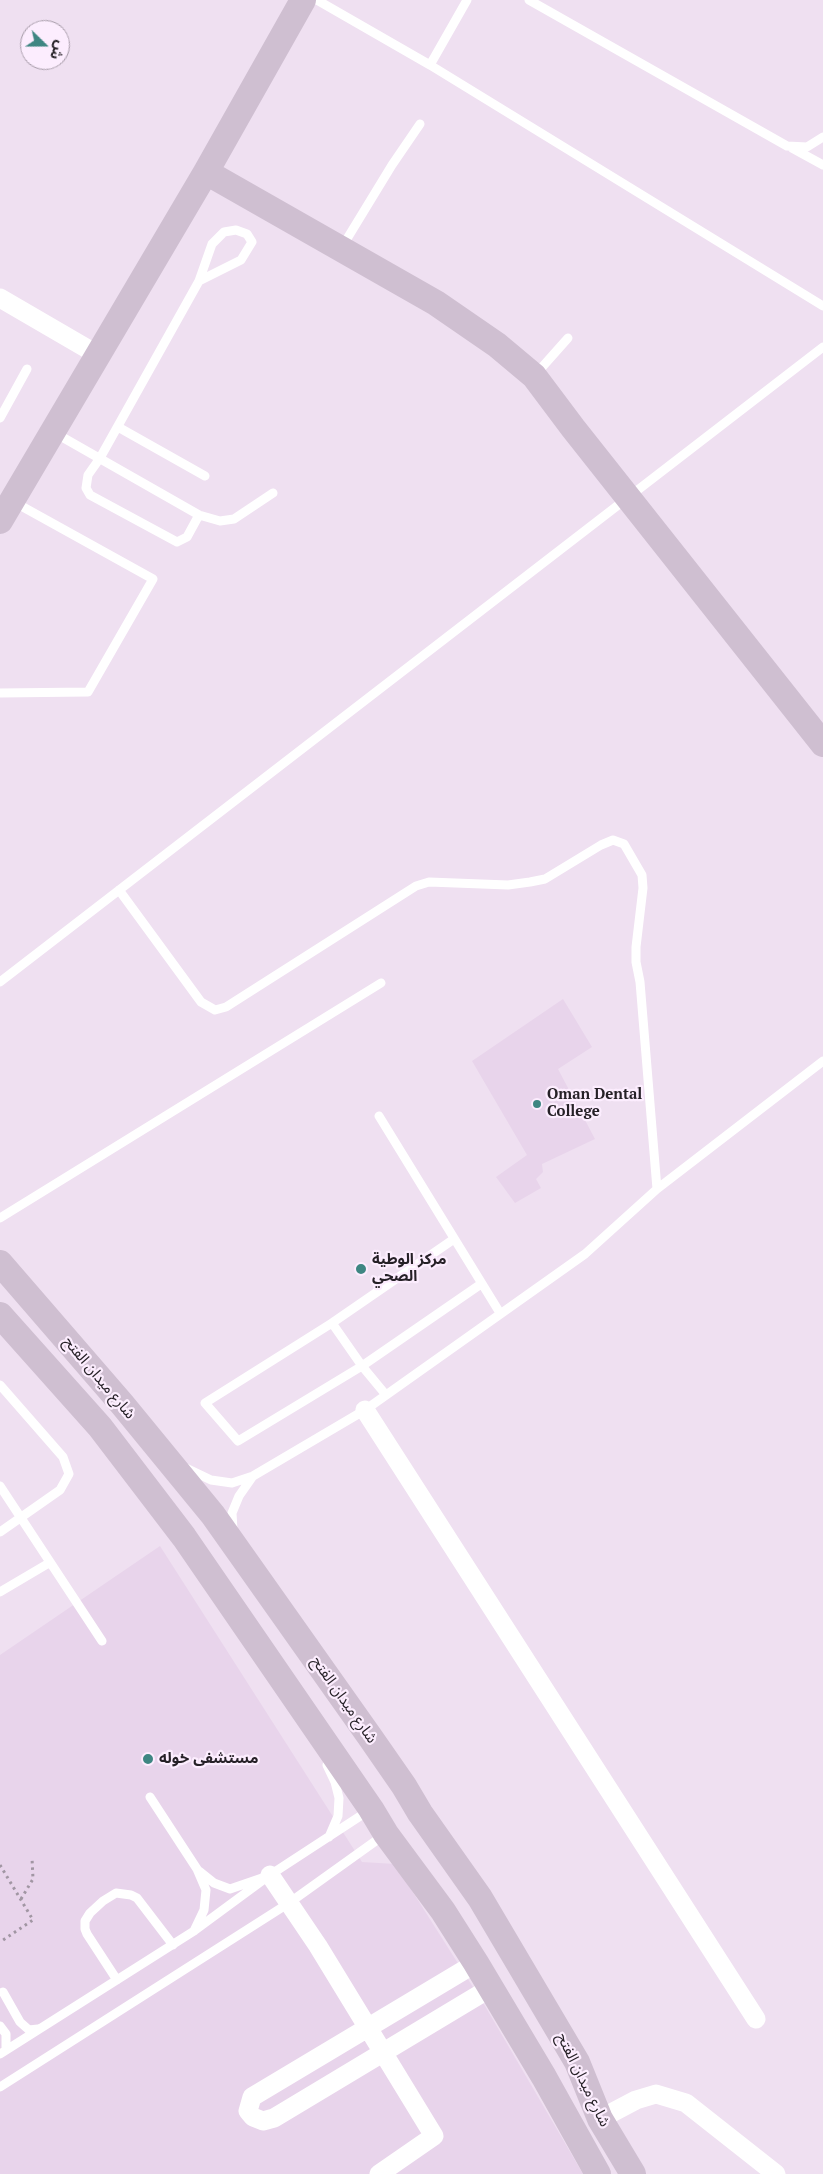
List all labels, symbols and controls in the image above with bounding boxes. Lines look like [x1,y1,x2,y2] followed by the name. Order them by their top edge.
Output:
[20,20,70,70] north arrow
[46,38,71,63] text: ش
[547,1086,642,1121] place label: Oman Dental College
[531,1098,543,1110] marker: Oman Dental College
[372,1251,446,1286] place label: مركز الوطية الصحي
[354,1262,368,1276] marker: مركز الوطية الصحي
[59,1333,139,1423] street label: شارع ميدان الفتح
[307,1653,381,1747] street label: شارع ميدان الفتح
[159,1750,259,1768] place label: مستشفى خوله
[141,1752,155,1766] marker: مستشفى خوله
[553,2030,613,2130] street label: شارع ميدان الفتح

